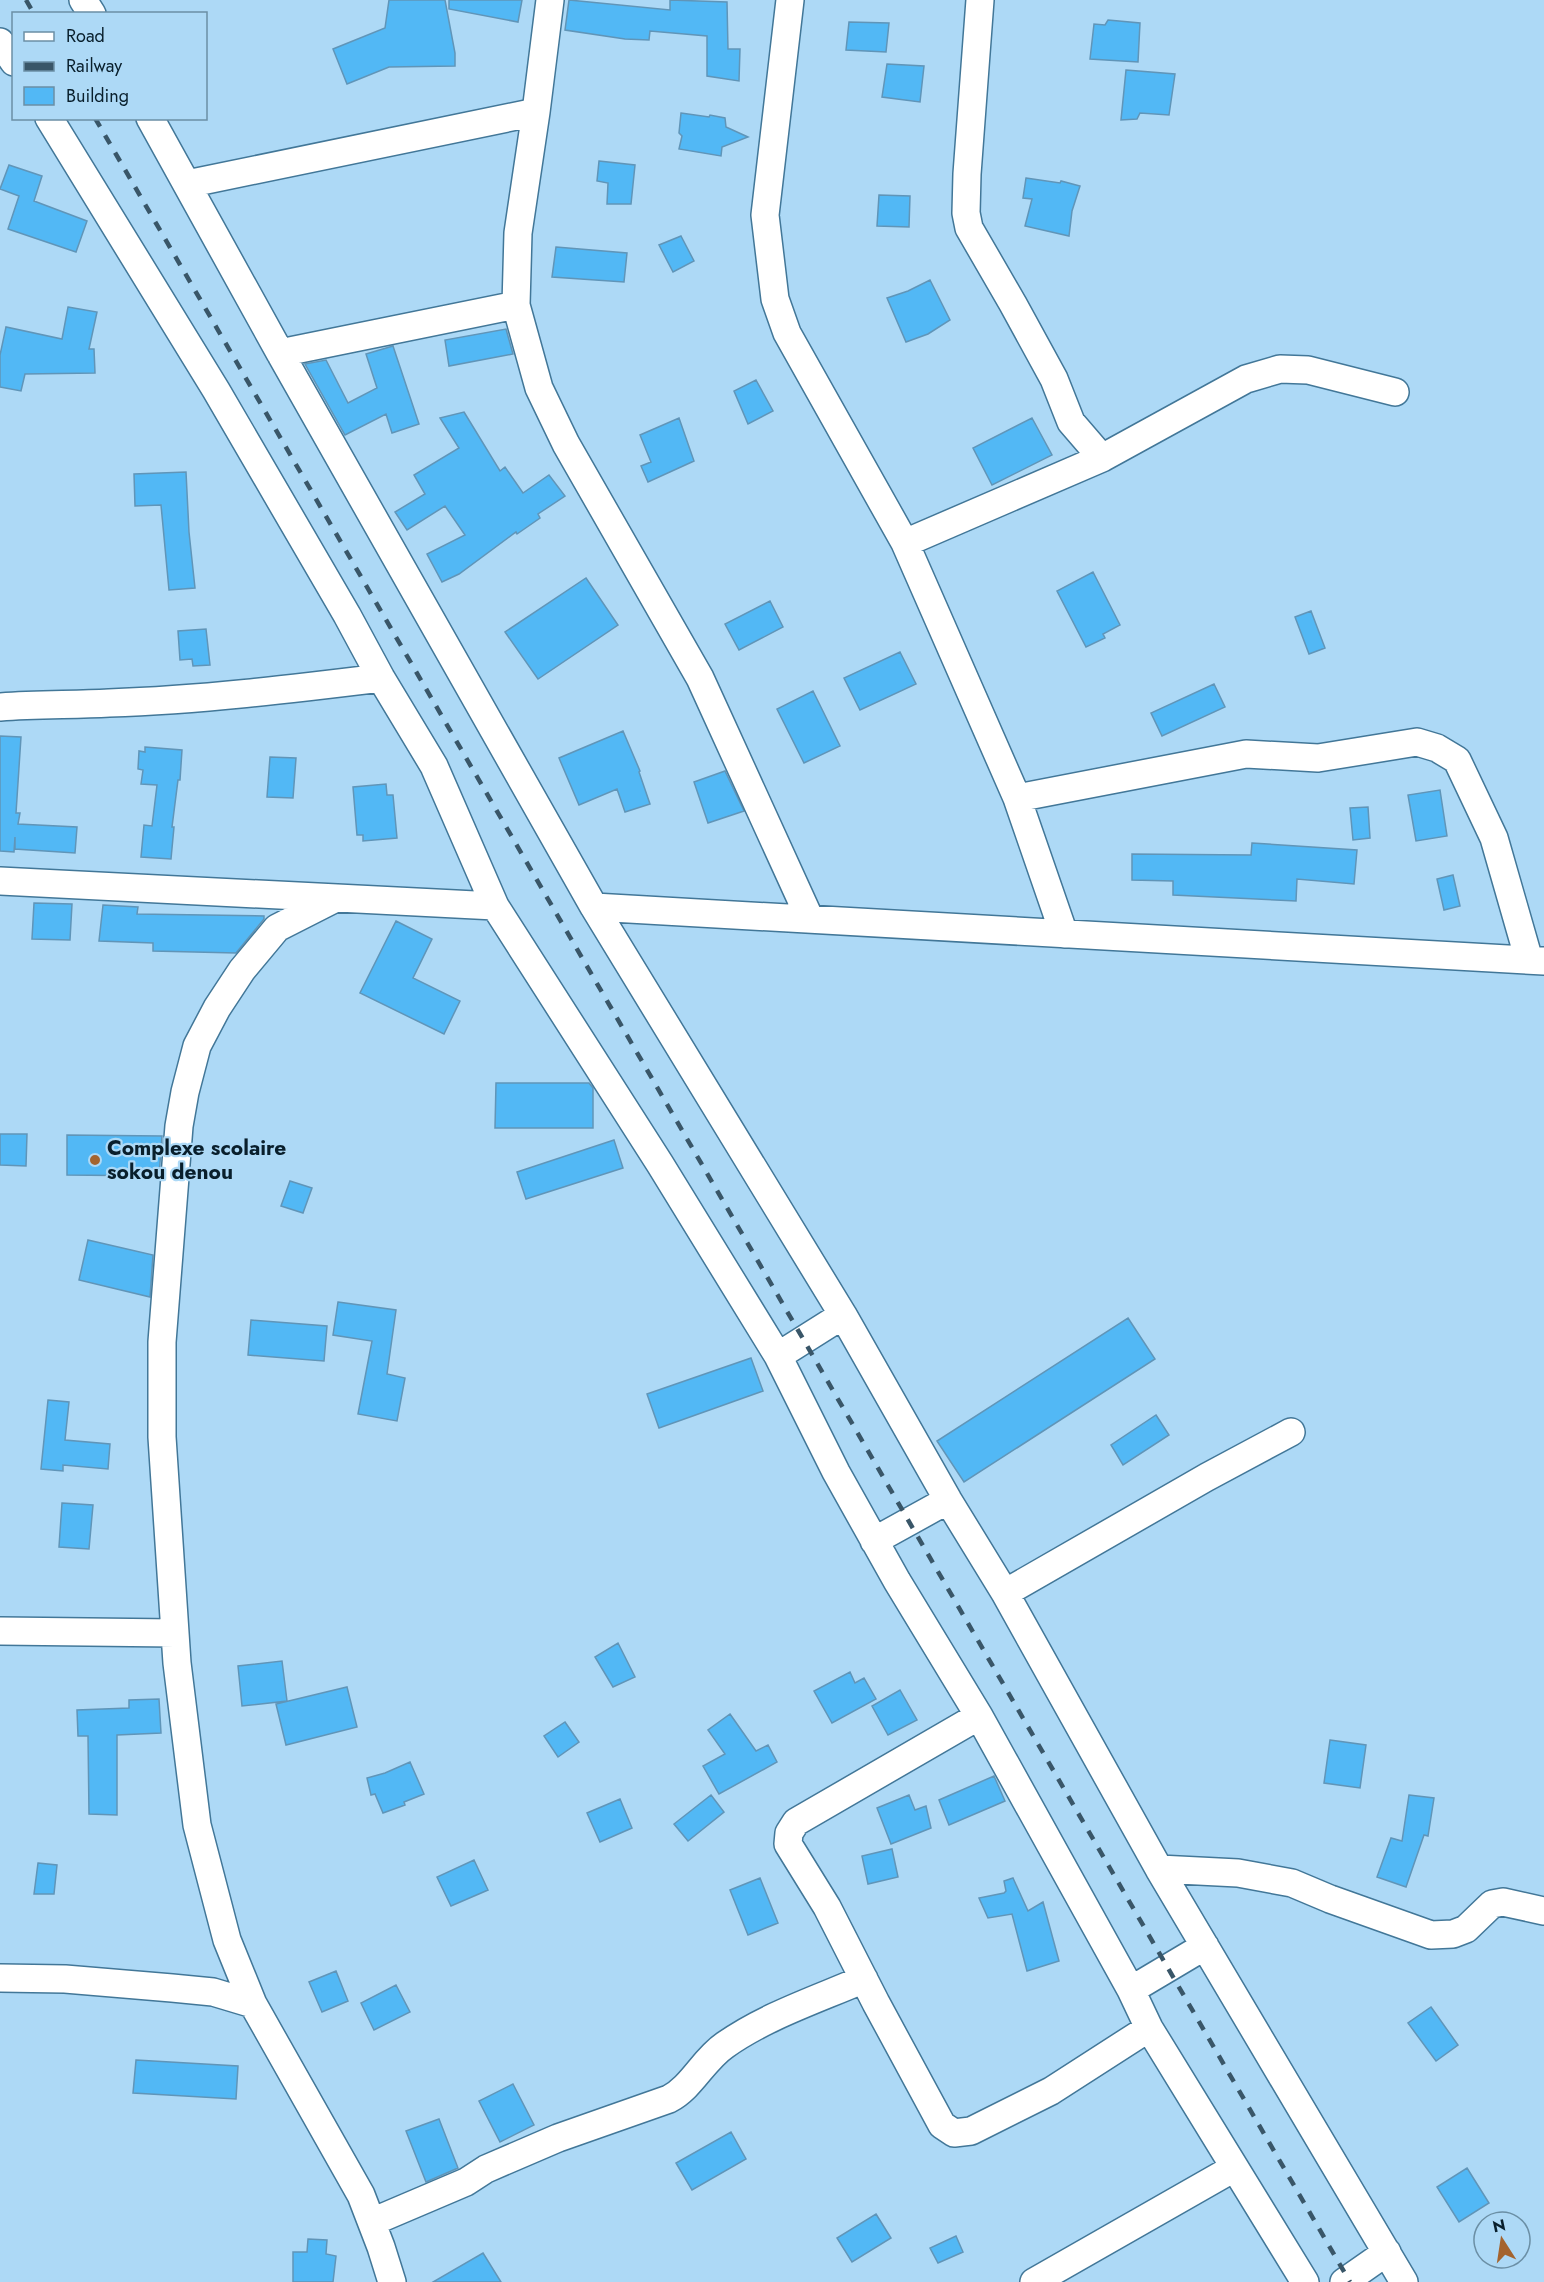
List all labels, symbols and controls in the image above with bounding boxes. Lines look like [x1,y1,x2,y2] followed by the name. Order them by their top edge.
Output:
[12,12,207,120] legend
[66,23,105,49] text: Road
[66,53,122,79] text: Railway
[66,83,129,109] text: Building
[107,1133,286,1187] place label: Complexe scolaire sokou denou
[88,1153,102,1167] marker: Complexe scolaire sokou denou
[1472,2210,1532,2270] north arrow
[1490,2213,1508,2238] text: N

